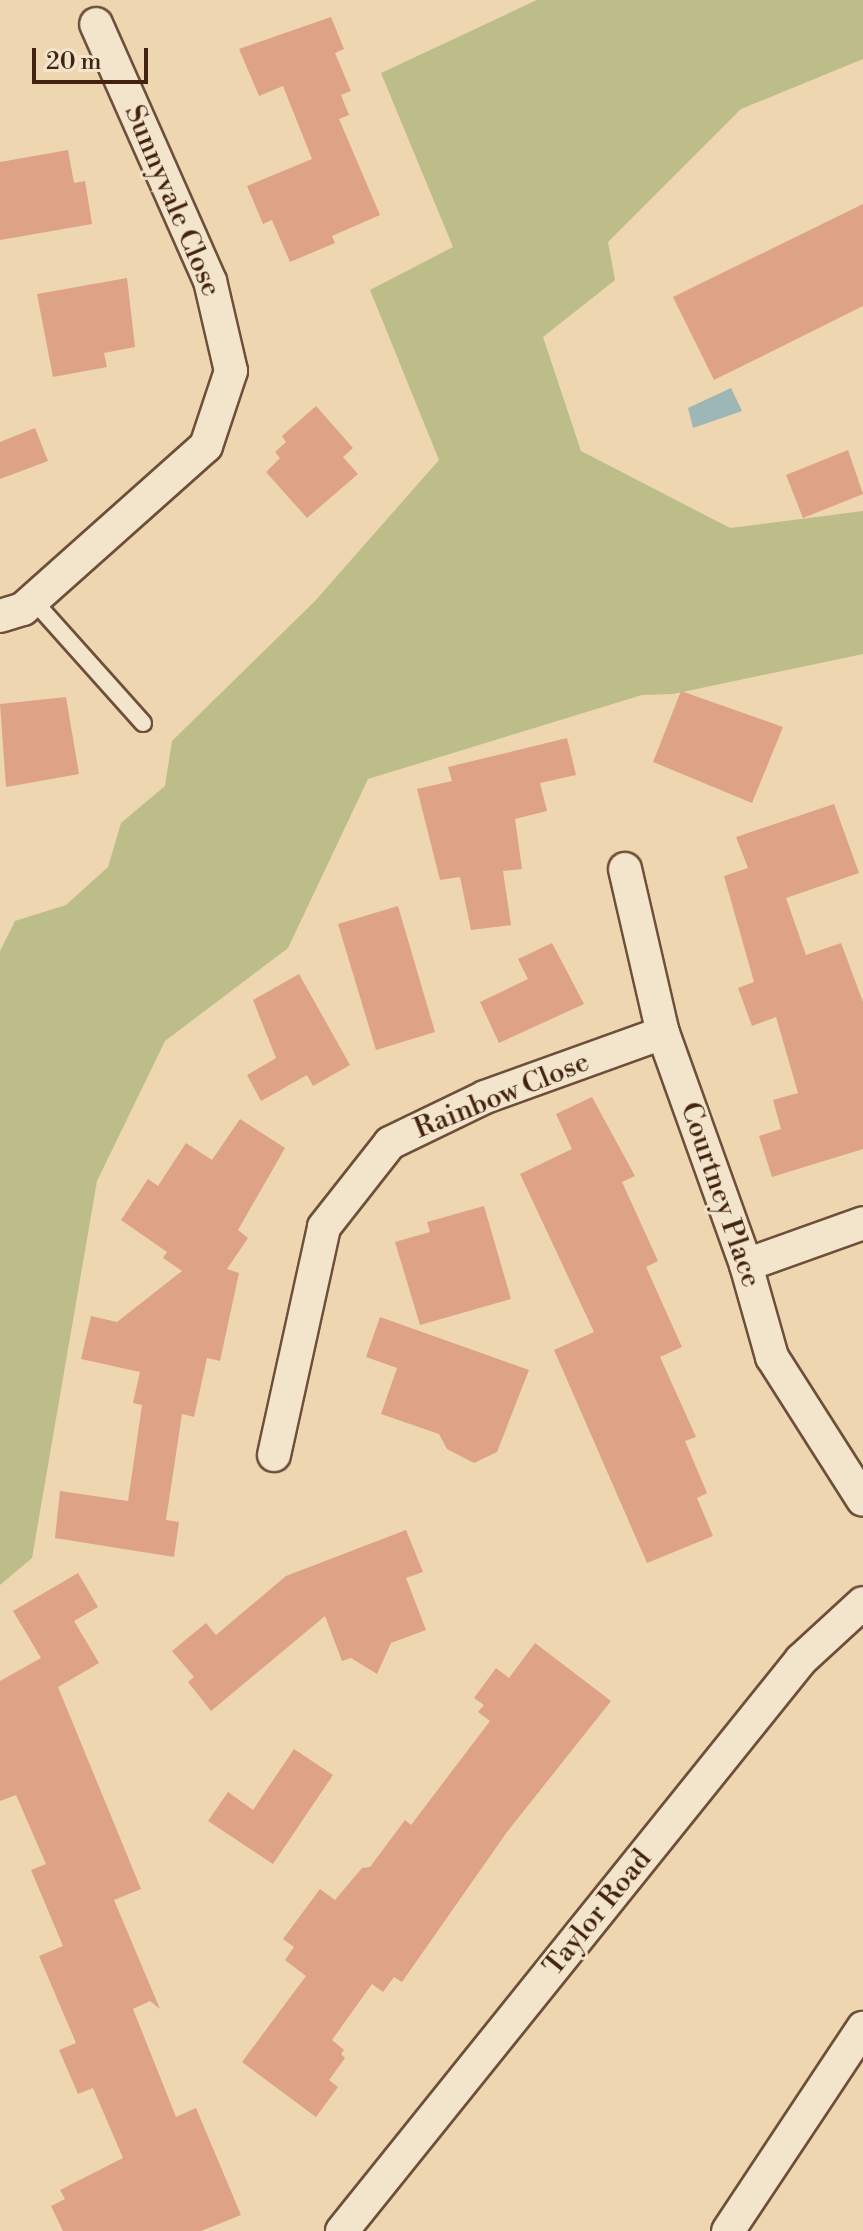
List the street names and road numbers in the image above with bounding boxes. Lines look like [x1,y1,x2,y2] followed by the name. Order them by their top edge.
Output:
[117,100,227,302] street label: Sunnyvale Close
[409,1046,595,1146] street label: Rainbow Close
[673,1098,767,1292] street label: Courtney Place
[537,1843,659,1983] street label: Taylor Road

